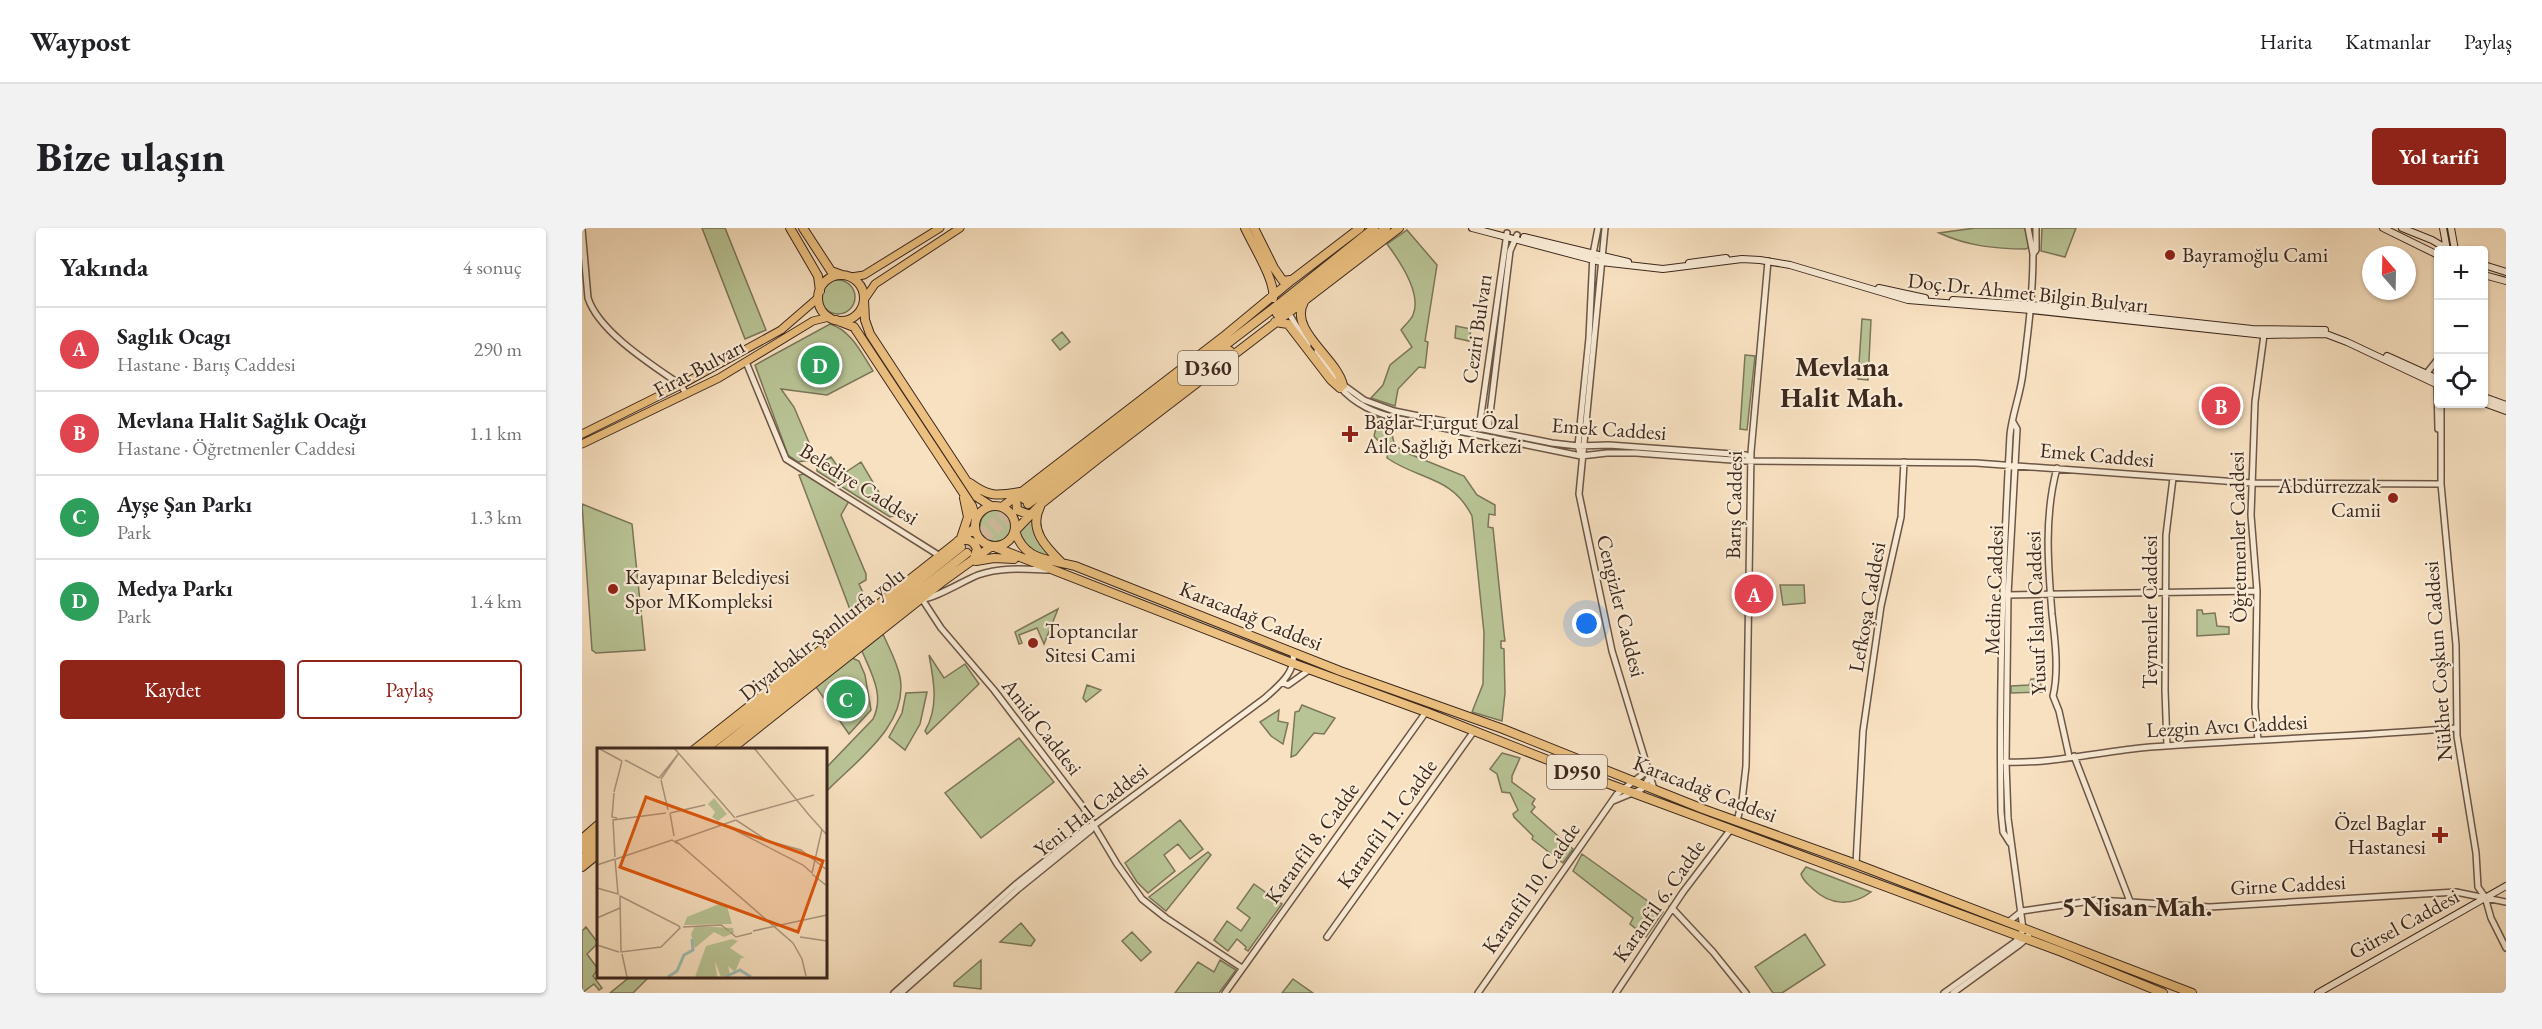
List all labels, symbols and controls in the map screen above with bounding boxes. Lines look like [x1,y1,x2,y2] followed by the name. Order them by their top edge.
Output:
[30,23,131,59] text: Waypost
[2260,28,2312,55] text: Harita
[2345,28,2431,55] text: Katmanlar
[2464,28,2512,55] text: Paylaş
[2372,128,2506,185] button: Yol tarifi
[36,129,225,184] text: Bize ulaşın
[2182,241,2328,268] place label: Bayramoğlu Cami
[2362,246,2416,300] north arrow
[2434,246,2488,408] map controls
[2434,246,2488,300] button: +
[2163,248,2177,262] marker: Bayramoğlu Cami
[60,250,148,284] text: Yakında
[463,254,522,280] text: 4 sonuç
[1906,266,2150,319] street label: Doç.Dr. Ahmet Bilgin Bulvarı
[1455,272,1498,385] street label: Ceziri Bulvarı
[2434,300,2488,354] button: −
[117,322,231,351] text: Saglık Ocagı
[648,332,749,403] street label: Fırat Bulvarı
[72,336,87,362] text: A
[474,336,522,362] text: 290 m
[800,342,840,388] pin: D
[1780,349,1904,415] district label: Mevlana Halit Mah.
[117,351,296,377] text: Hastane · Barış Caddesi
[1178,351,1238,385] road number: D360
[2434,354,2488,408] button: locate
[2202,384,2240,429] pin: B
[117,406,367,435] text: Mevlana Halit Sağlık Ocağı
[1363,408,1522,459] place label: Bağlar Turgut Özal Aile Sağlığı Merkezi
[1551,411,1667,446] street label: Emek Caddesi
[73,420,86,446] text: B
[469,420,522,446] text: 1.1 km
[1341,425,1359,443] marker: Bağlar Turgut Özal Aile Sağlığı Merkezi
[117,435,356,461] text: Hastane · Öğretmenler Caddesi
[795,436,924,531] street label: Belediye Caddesi
[2039,436,2156,473] street label: Emek Caddesi
[1719,451,1748,559] street label: Barış Caddesi
[2223,451,2252,623] street label: Öğretmenler Caddesi
[2277,472,2382,523] place label: Abdürrezzak Camii
[117,490,252,519] text: Ayşe Şan Parkı
[2386,491,2400,505] marker: Abdürrezzak Camii
[72,504,87,530] text: C
[469,504,522,530] text: 1.3 km
[117,519,151,545] text: Park
[1978,524,2009,656] street label: Medine Caddesi
[2019,530,2052,696] street label: Yusuf İslam Caddesi
[1591,532,1652,680] street label: Cengizler Caddesi
[2136,535,2163,689] street label: Teymenler Caddesi
[1842,540,1891,674] street label: Lefkoşa Caddesi
[2417,560,2458,762] street label: Nükhet Coşkun Caddesi
[733,561,910,707] street label: Diyarbakır-Şanlıurfa yolu
[625,563,790,614] place label: Kayapınar Belediyesi Spor MKompleksi
[1734,572,1774,616] pin: A
[117,574,233,603] text: Medya Parkı
[1176,575,1327,656] street label: Karacadağ Caddesi
[606,582,620,596] marker: Kayapınar Belediyesi Spor MKompleksi
[72,588,87,614] text: D
[469,588,522,614] text: 1.4 km
[117,603,151,629] text: Park
[1572,609,1601,638] your location
[1045,617,1138,668] place label: Toptancılar Sitesi Cami
[1026,636,1040,650] marker: Toptancılar Sitesi Cami
[60,660,285,719] button: Kaydet
[297,660,522,719] button: Paylaş
[996,672,1089,781] street label: Amid Caddesi
[826,676,866,722] pin: C
[2145,708,2309,743] street label: Lezgin Avcı Caddesi
[597,748,826,978] inset map
[1630,749,1781,828] street label: Karacadağ Caddesi
[1331,754,1443,894] street label: Karanfil 11. Cadde
[1547,755,1607,789] road number: D950
[1028,757,1153,863] street label: Yeni Hal Caddesi
[1258,777,1365,909] street label: Karanfil 8. Cadde
[2334,809,2426,860] place label: Özel Baglar Hastanesi
[1475,817,1586,958] street label: Karanfil 10. Cadde
[2431,826,2449,844] marker: Özel Baglar Hastanesi
[1606,834,1711,967] street label: Karanfil 6. Cadde
[2230,868,2346,901] street label: Girne Caddesi
[2344,882,2464,965] street label: Gürsel Caddesi
[2062,889,2212,924] district label: 5 Nisan Mah.

